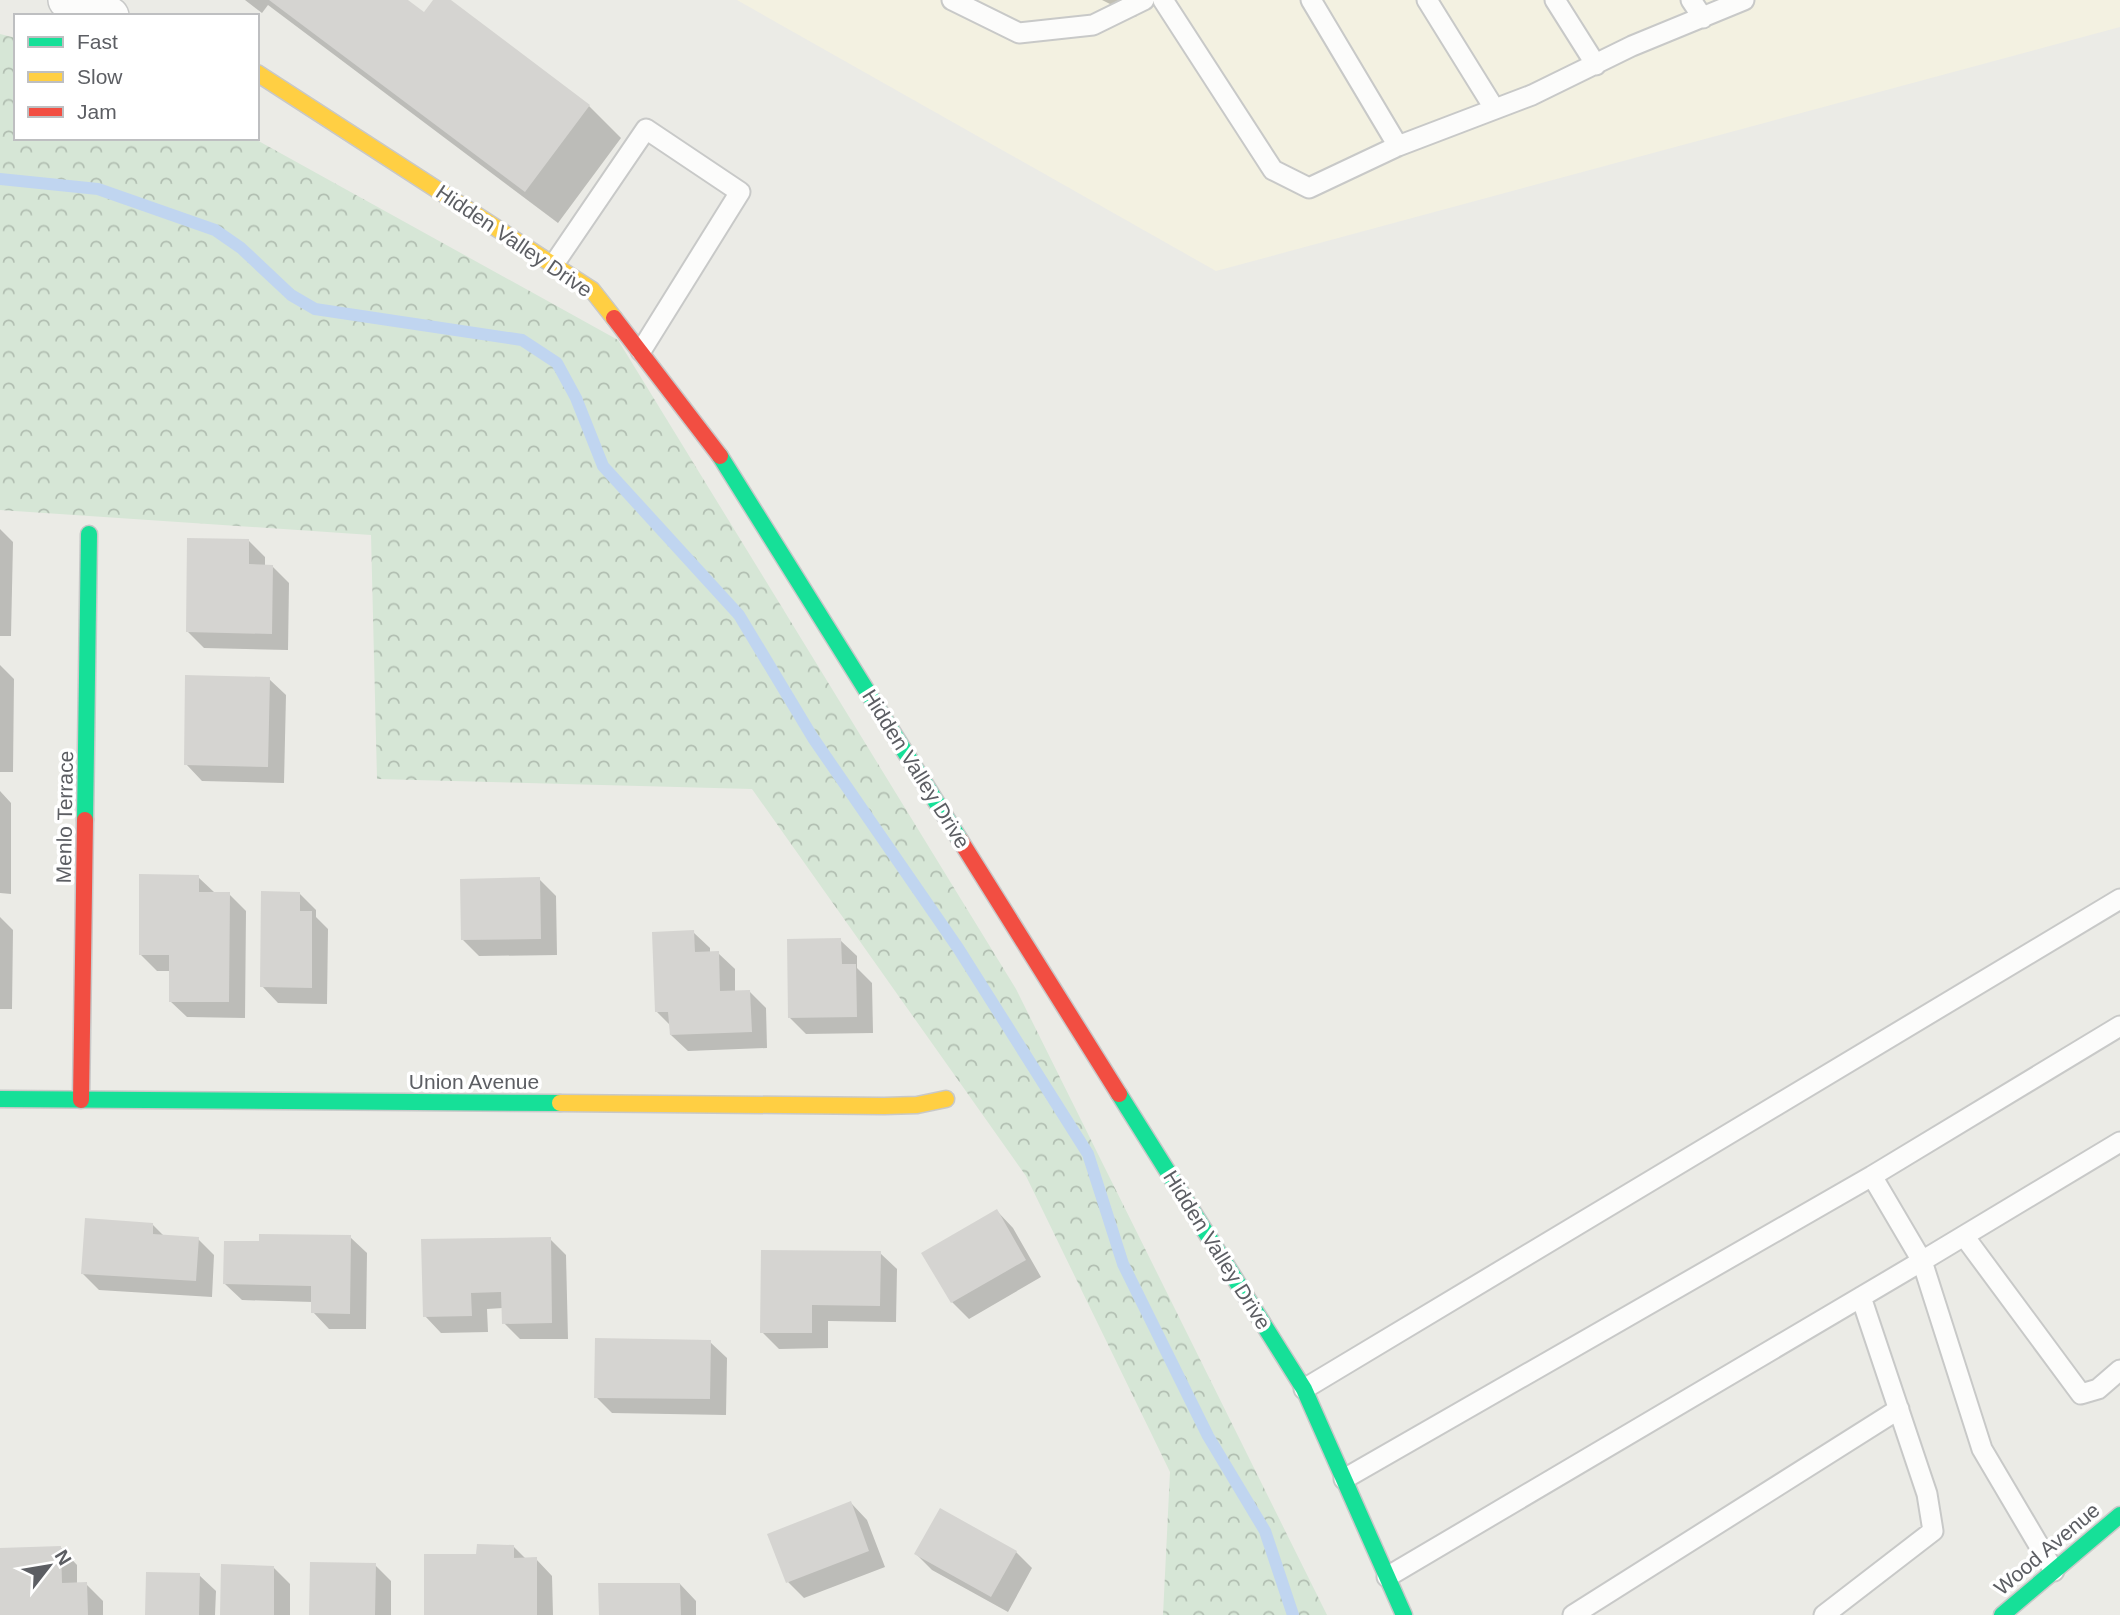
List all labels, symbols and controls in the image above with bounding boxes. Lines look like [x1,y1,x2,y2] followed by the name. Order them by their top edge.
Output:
[14,14,259,140] legend
[77,30,118,53] text: Fast
[77,65,123,88] text: Slow
[77,100,117,123] text: Jam
[432,180,597,301] street label: Hidden Valley Drive
[858,685,975,852] street label: Hidden Valley Drive
[52,750,77,884] street label: Menlo Terrace
[409,1070,539,1093] street label: Union Avenue
[1159,1166,1276,1333] street label: Hidden Valley Drive
[1989,1498,2104,1599] street label: Wood Avenue
[14,1531,84,1601] north arrow
[51,1546,76,1569] text: N

